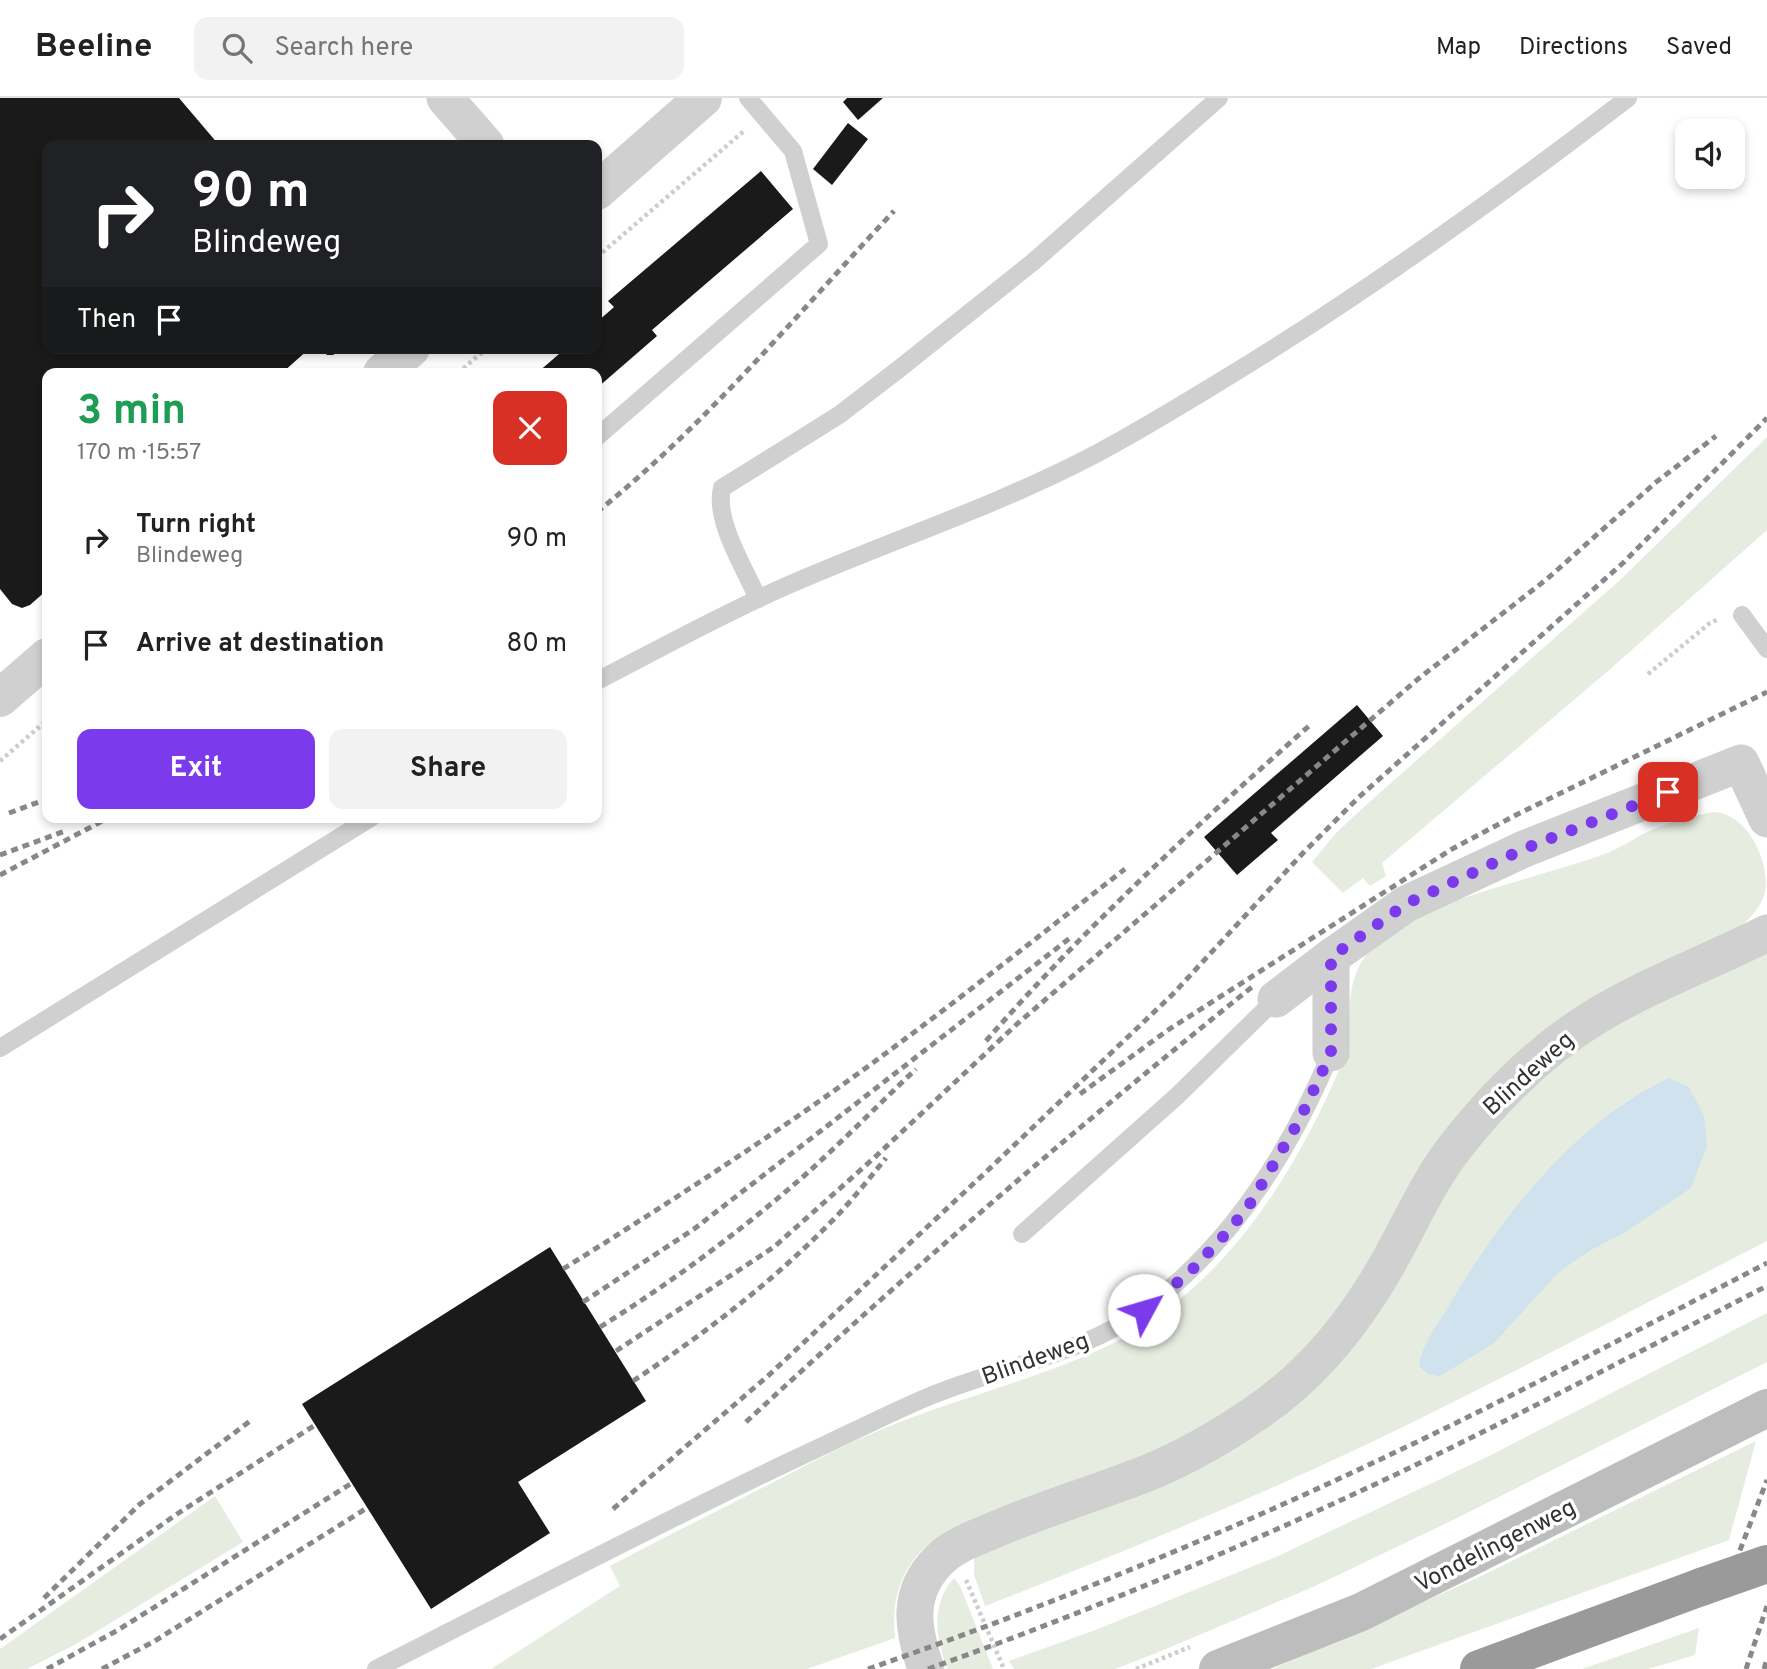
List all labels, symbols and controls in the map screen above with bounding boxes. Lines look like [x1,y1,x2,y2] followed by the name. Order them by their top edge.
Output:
[194,17,684,80] search box
[35,27,152,69] text: Beeline
[218,29,256,67] icon: search
[274,32,413,65] text: Search here
[1436,33,1481,63] text: Map
[1519,33,1628,63] text: Directions
[1666,33,1732,63] text: Saved
[1675,119,1745,189] map controls
[1675,119,1745,189] button: sound
[192,163,310,225] text: 90 m
[77,168,168,259] icon: right
[192,224,341,264] text: Blindeweg
[150,301,188,339] icon: arrive
[77,304,136,337] text: Then
[77,386,186,439] text: 3 min
[493,391,567,465] button: close
[77,439,201,468] text: 170 m · 15:57
[136,509,256,542] text: Turn right
[77,521,115,559] icon: right
[507,523,567,556] text: 90 m
[136,542,243,571] text: Blindeweg
[77,626,115,664] icon: arrive
[136,628,384,661] text: Arrive at destination
[507,628,567,661] text: 80 m
[77,729,315,809] button: Exit
[329,729,567,809] button: Share
[1638,762,1698,822] pin
[1649,773,1687,811] icon: arrive
[1478,1026,1581,1123] street label: Blindeweg
[1107,1273,1181,1347] position arrow
[978,1327,1093,1393] street label: Blindeweg
[1410,1493,1581,1600] street label: Vondelingenweg

